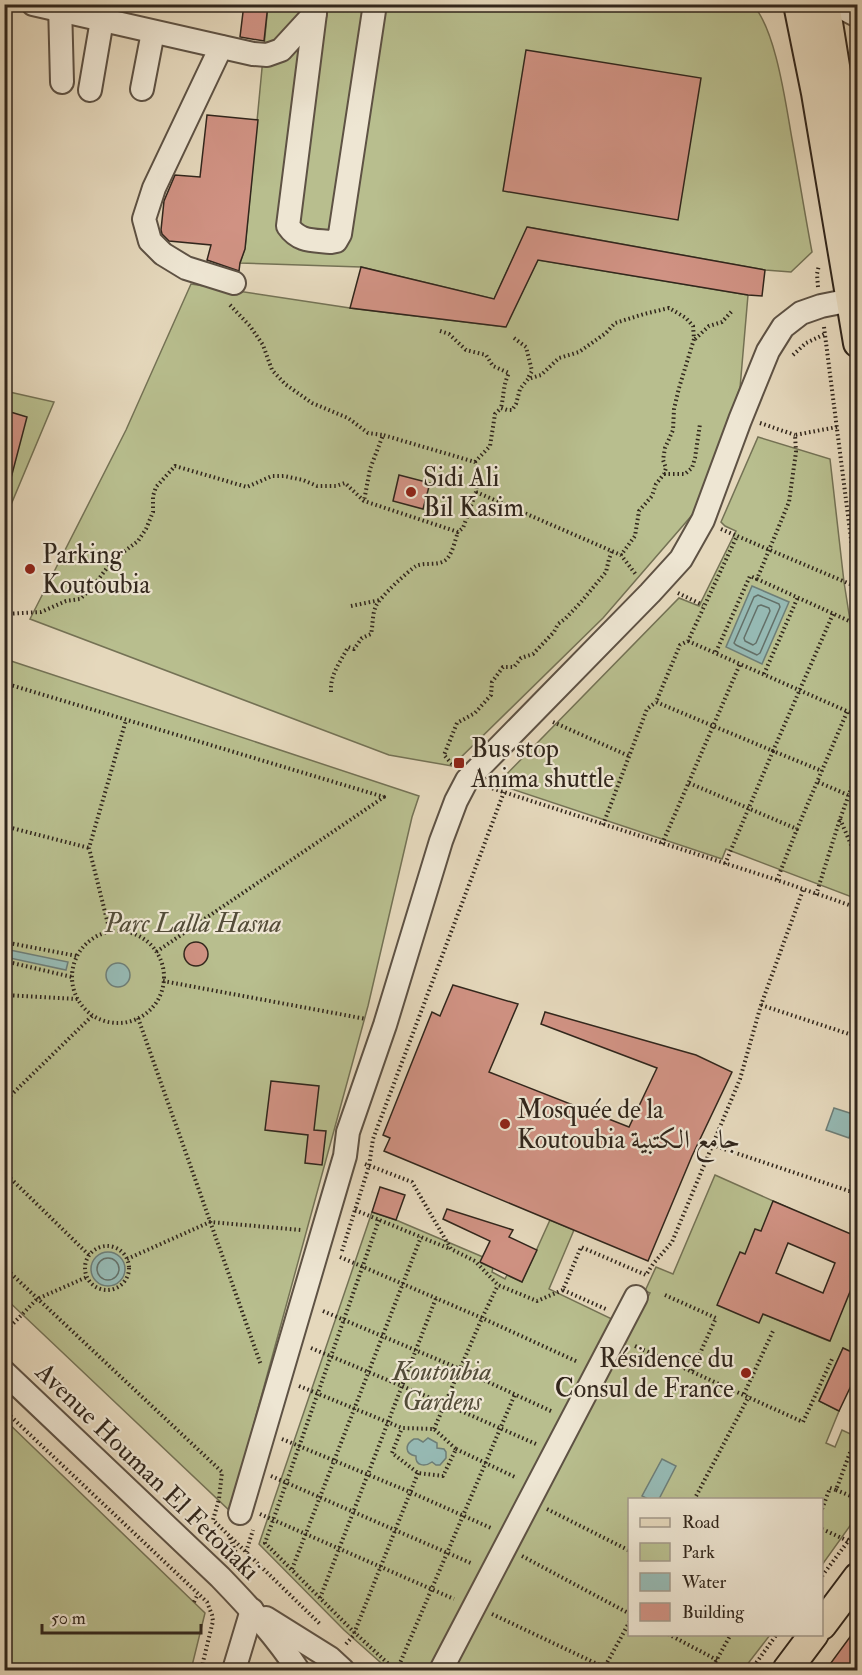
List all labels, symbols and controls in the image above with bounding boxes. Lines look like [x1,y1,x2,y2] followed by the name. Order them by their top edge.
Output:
[423,462,524,524] place label: Sidi Ali Bil Kasim
[404,485,418,499] marker: Sidi Ali Bil Kasim
[42,539,150,601] place label: Parking Koutoubia
[23,562,37,576] marker: Parking Koutoubia
[470,733,614,795] place label: Bus stop Anima shuttle
[452,756,466,770] marker: Bus stop Anima shuttle
[103,908,282,940] park label: Parc Lalla Hasna
[517,1094,740,1163] place label: Mosquée de la Koutoubia جامع الكتبية
[498,1117,512,1131] marker: Mosquée de la Koutoubia جامع الكتبية
[555,1343,734,1405] place label: Résidence du Consul de France
[28,1356,266,1587] street label: Avenue Houman El Fetouaki
[390,1356,492,1418] park label: Koutoubia Gardens
[739,1366,753,1380] marker: Résidence du Consul de France
[628,1498,823,1636] legend
[682,1511,720,1534] text: Road
[682,1541,715,1564] text: Park
[681,1571,726,1594] text: Water
[42,1597,201,1635] scale bar
[682,1601,745,1624] text: Building
[51,1607,86,1630] text: 50 m

